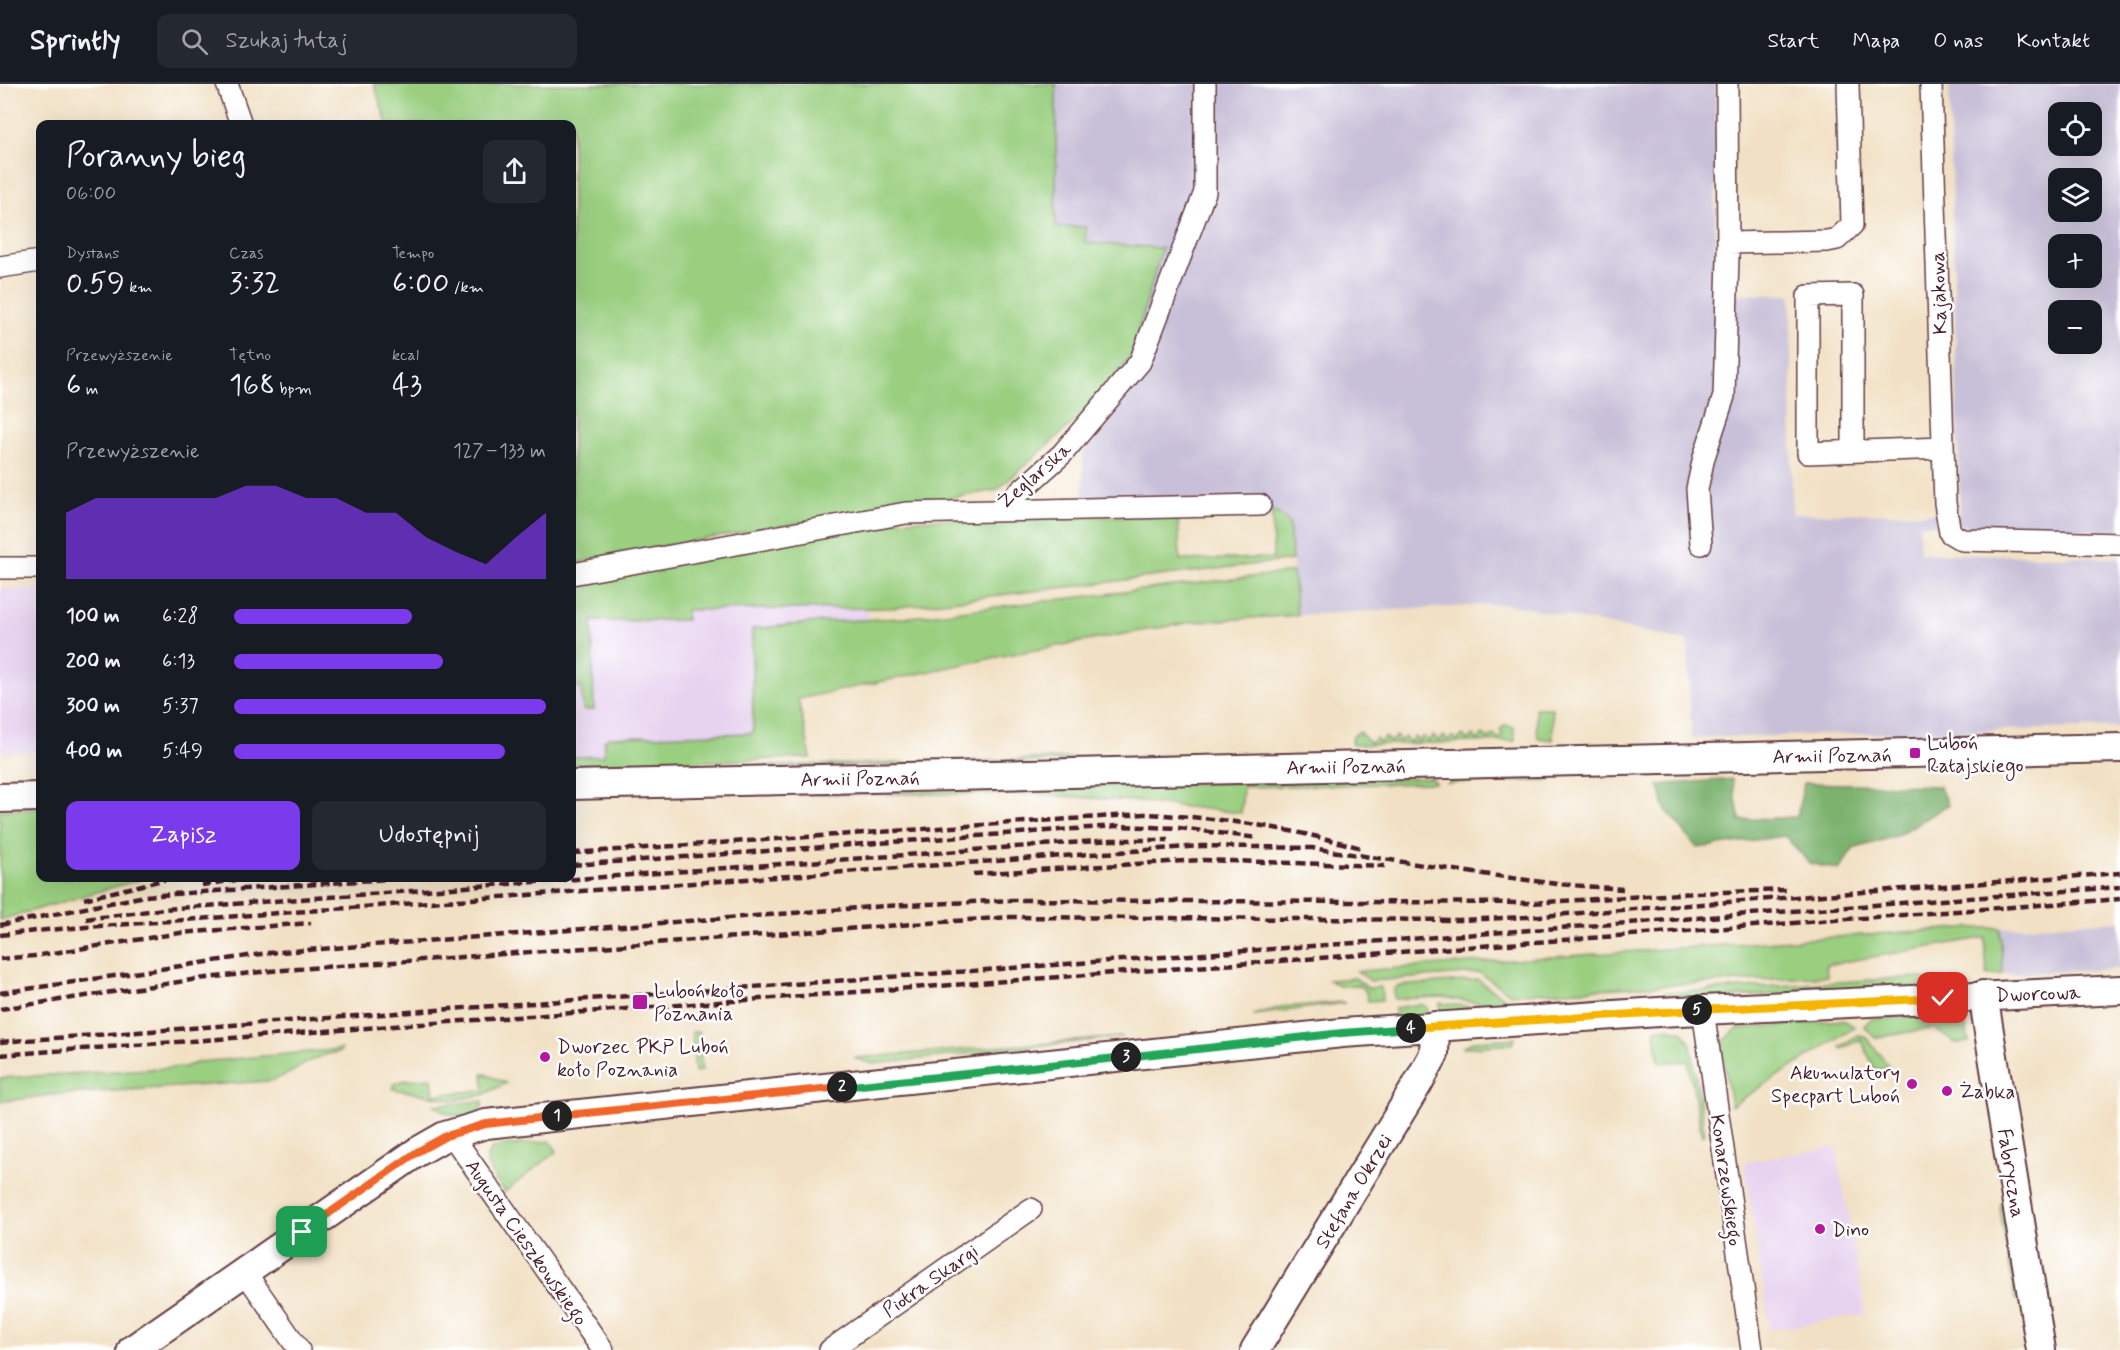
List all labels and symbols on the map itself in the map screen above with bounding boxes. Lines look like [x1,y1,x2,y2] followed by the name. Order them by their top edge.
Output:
[1925,251,1954,335] street label: Kajakowa
[992,436,1078,516] street label: Żeglarska
[1927,730,2024,781] place label: Luboń Ratajskiego
[1772,742,1892,771] street label: Armii Poznań
[1908,746,1922,760] marker: Luboń Ratajskiego
[1286,753,1406,782] street label: Armii Poznań
[800,765,920,794] street label: Armii Poznań
[1917,972,1968,1023] pin
[654,978,744,1028] place label: Luboń koło Poznania
[1995,979,2082,1009] street label: Dworcowa
[631,993,649,1011] marker: Luboń koło Poznania
[1682,995,1712,1025] pin: 5
[1396,1013,1426,1043] pin: 4
[557,1034,729,1084] place label: Dworzec PKP Luboń koło Poznania
[1111,1042,1141,1072] pin: 3
[538,1050,552,1064] marker: Dworzec PKP Luboń koło Poznania
[1771,1060,1900,1110] place label: Akumulatory Specpart Luboń
[827,1072,857,1102] pin: 2
[1905,1077,1919,1091] marker: Akumulatory Specpart Luboń
[1959,1079,2015,1106] place label: Żabka
[1940,1084,1954,1098] marker: Żabka
[542,1101,572,1131] pin: 1
[1701,1113,1748,1248] street label: Konarzewskiego
[1990,1126,2031,1220] street label: Fabryczna
[1309,1129,1399,1254] street label: Stefana Okrzei
[457,1154,593,1332] street label: Augusta Cieszkowskiego
[276,1206,327,1257] pin
[1832,1217,1869,1244] place label: Dino
[1813,1222,1827,1236] marker: Dino
[877,1238,984,1324] street label: Piotra Skargi

